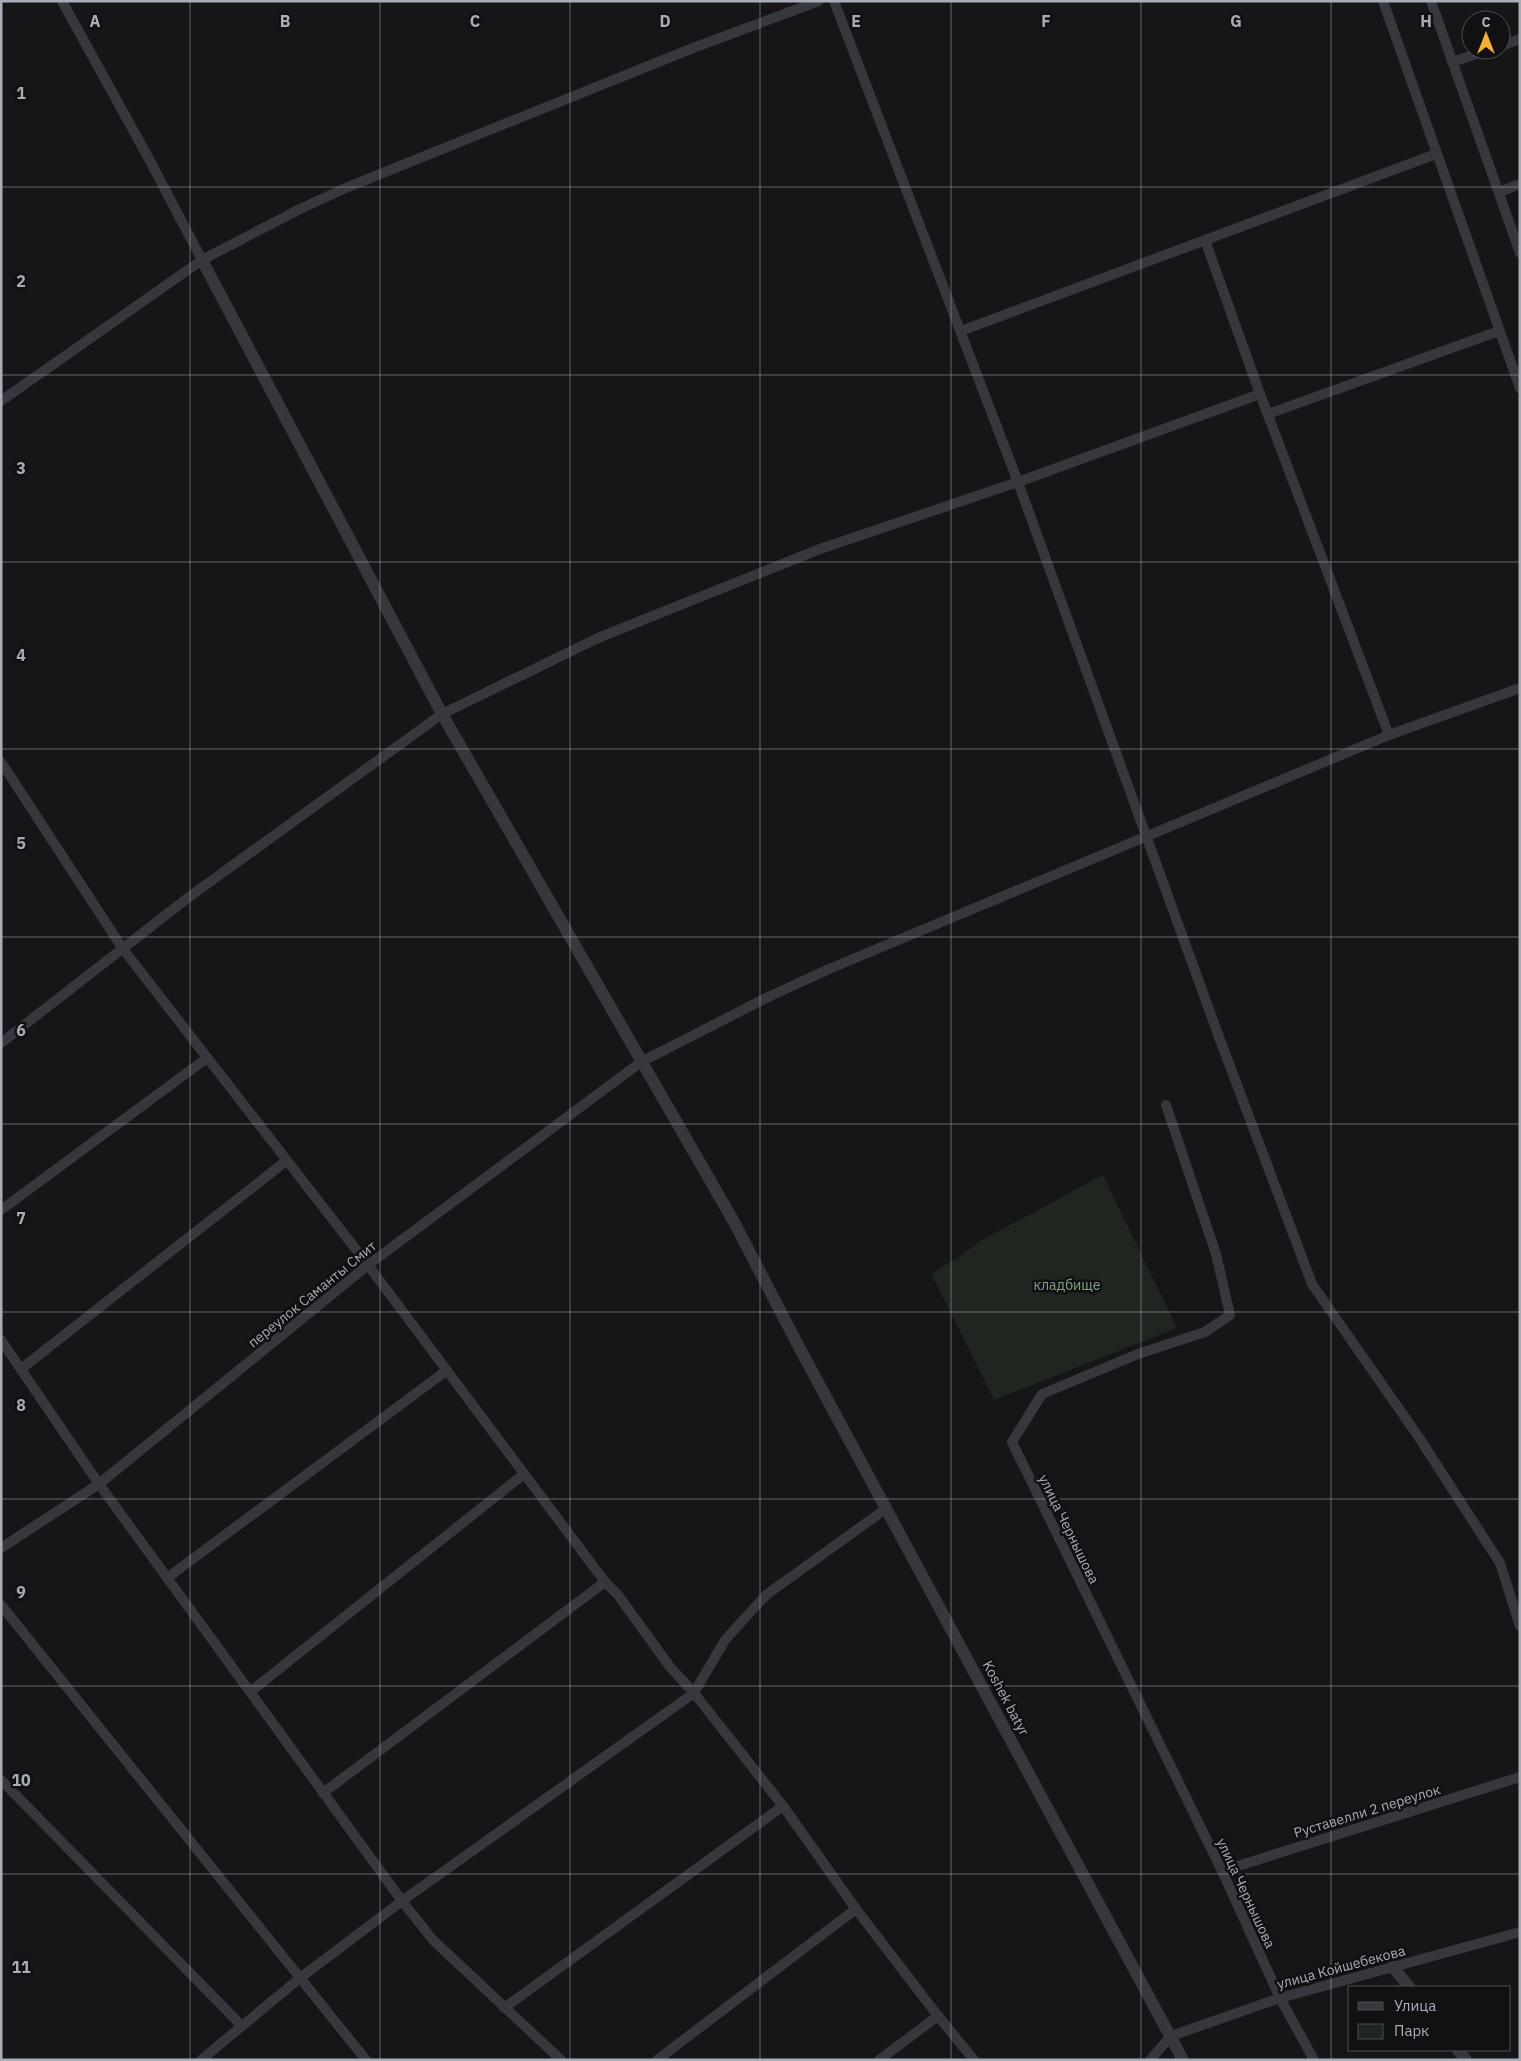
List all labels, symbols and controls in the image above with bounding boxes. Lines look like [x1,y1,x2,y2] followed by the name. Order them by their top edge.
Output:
[1461,10,1511,60] north arrow
[90,11,101,31] text: A
[280,11,291,31] text: B
[470,11,480,31] text: C
[659,11,671,31] text: D
[851,11,861,31] text: E
[1041,11,1051,31] text: F
[1230,11,1242,31] text: G
[1420,11,1432,31] text: H
[1481,13,1491,31] text: С
[16,83,26,103] text: 1
[16,271,26,291] text: 2
[16,458,26,478] text: 3
[16,645,26,665] text: 4
[16,833,26,853] text: 5
[16,1020,26,1040] text: 6
[16,1208,26,1228] text: 7
[244,1236,380,1351] street label: переулок Саманты Смит
[1033,1276,1101,1294] park label: кладбище
[16,1395,26,1415] text: 8
[1035,1471,1104,1587] street label: улица Чернышова
[16,1582,26,1602] text: 9
[979,1658,1033,1738] street label: Koshek batyr
[11,1770,31,1790] text: 10
[1291,1780,1443,1842] street label: Руставелли 2 переулок
[1213,1835,1280,1951] street label: улица Чернышова
[1275,1941,1408,1993] street label: улица Койшебекова
[11,1957,31,1977] text: 11
[1348,1986,1511,2051] legend
[1394,1996,1436,2015] text: Улица
[1394,2021,1429,2040] text: Парк

